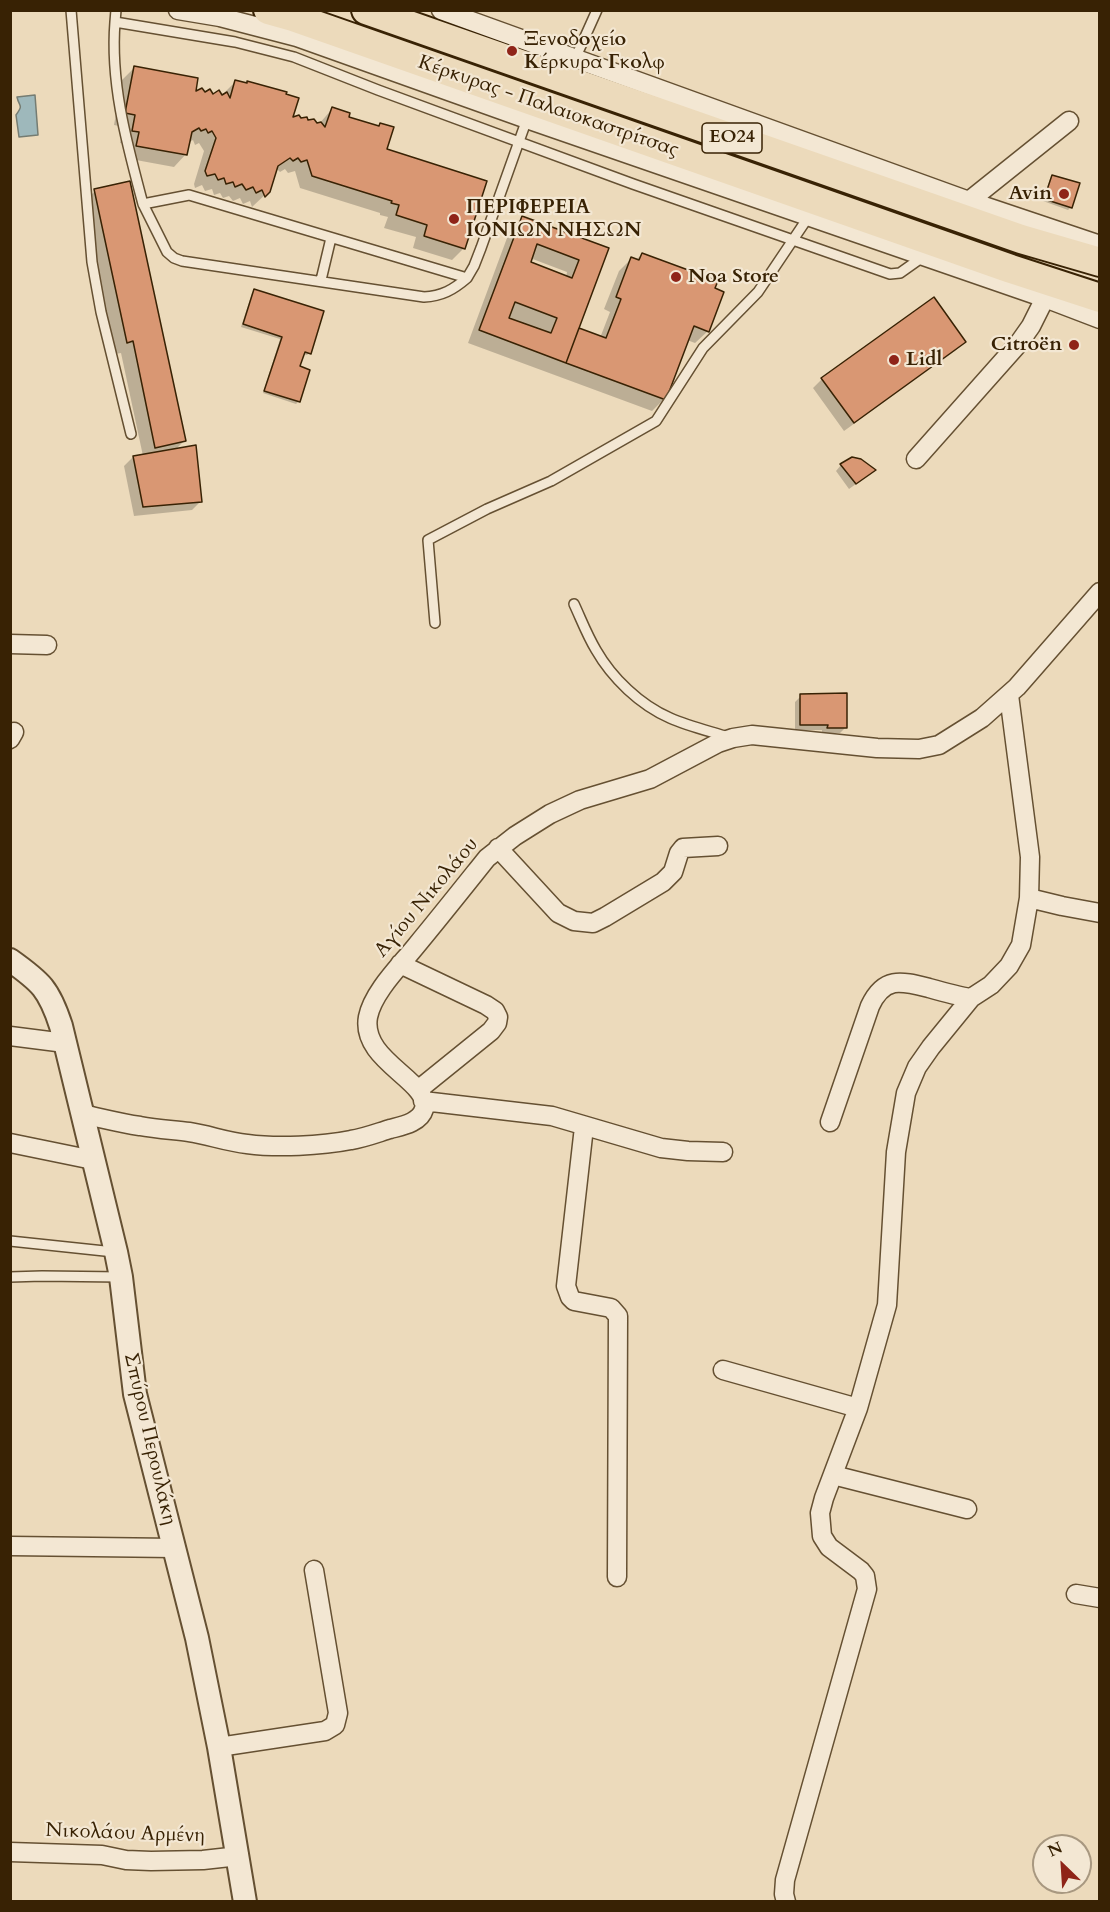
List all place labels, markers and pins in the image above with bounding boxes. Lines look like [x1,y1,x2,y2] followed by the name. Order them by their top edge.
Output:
[524,28,665,75] place label: Ξενοδοχείο Κέρκυρα Γκολφ
[505,44,519,58] marker: Ξενοδοχείο Κέρκυρα Γκολφ
[1009,182,1052,206] place label: Avin
[1057,187,1071,201] marker: Avin
[466,196,641,243] place label: ΠΕΡΙΦΕΡΕΙΑ ΙΟΝΙΩΝ ΝΗΣΩΝ
[447,212,461,226] marker: ΠΕΡΙΦΕΡΕΙΑ ΙΟΝΙΩΝ ΝΗΣΩΝ
[688,265,779,289] place label: Noa Store
[669,270,683,284] marker: Noa Store
[991,333,1062,357] place label: Citroën
[1067,338,1081,352] marker: Citroën
[906,348,942,372] place label: Lidl
[887,353,901,367] marker: Lidl

